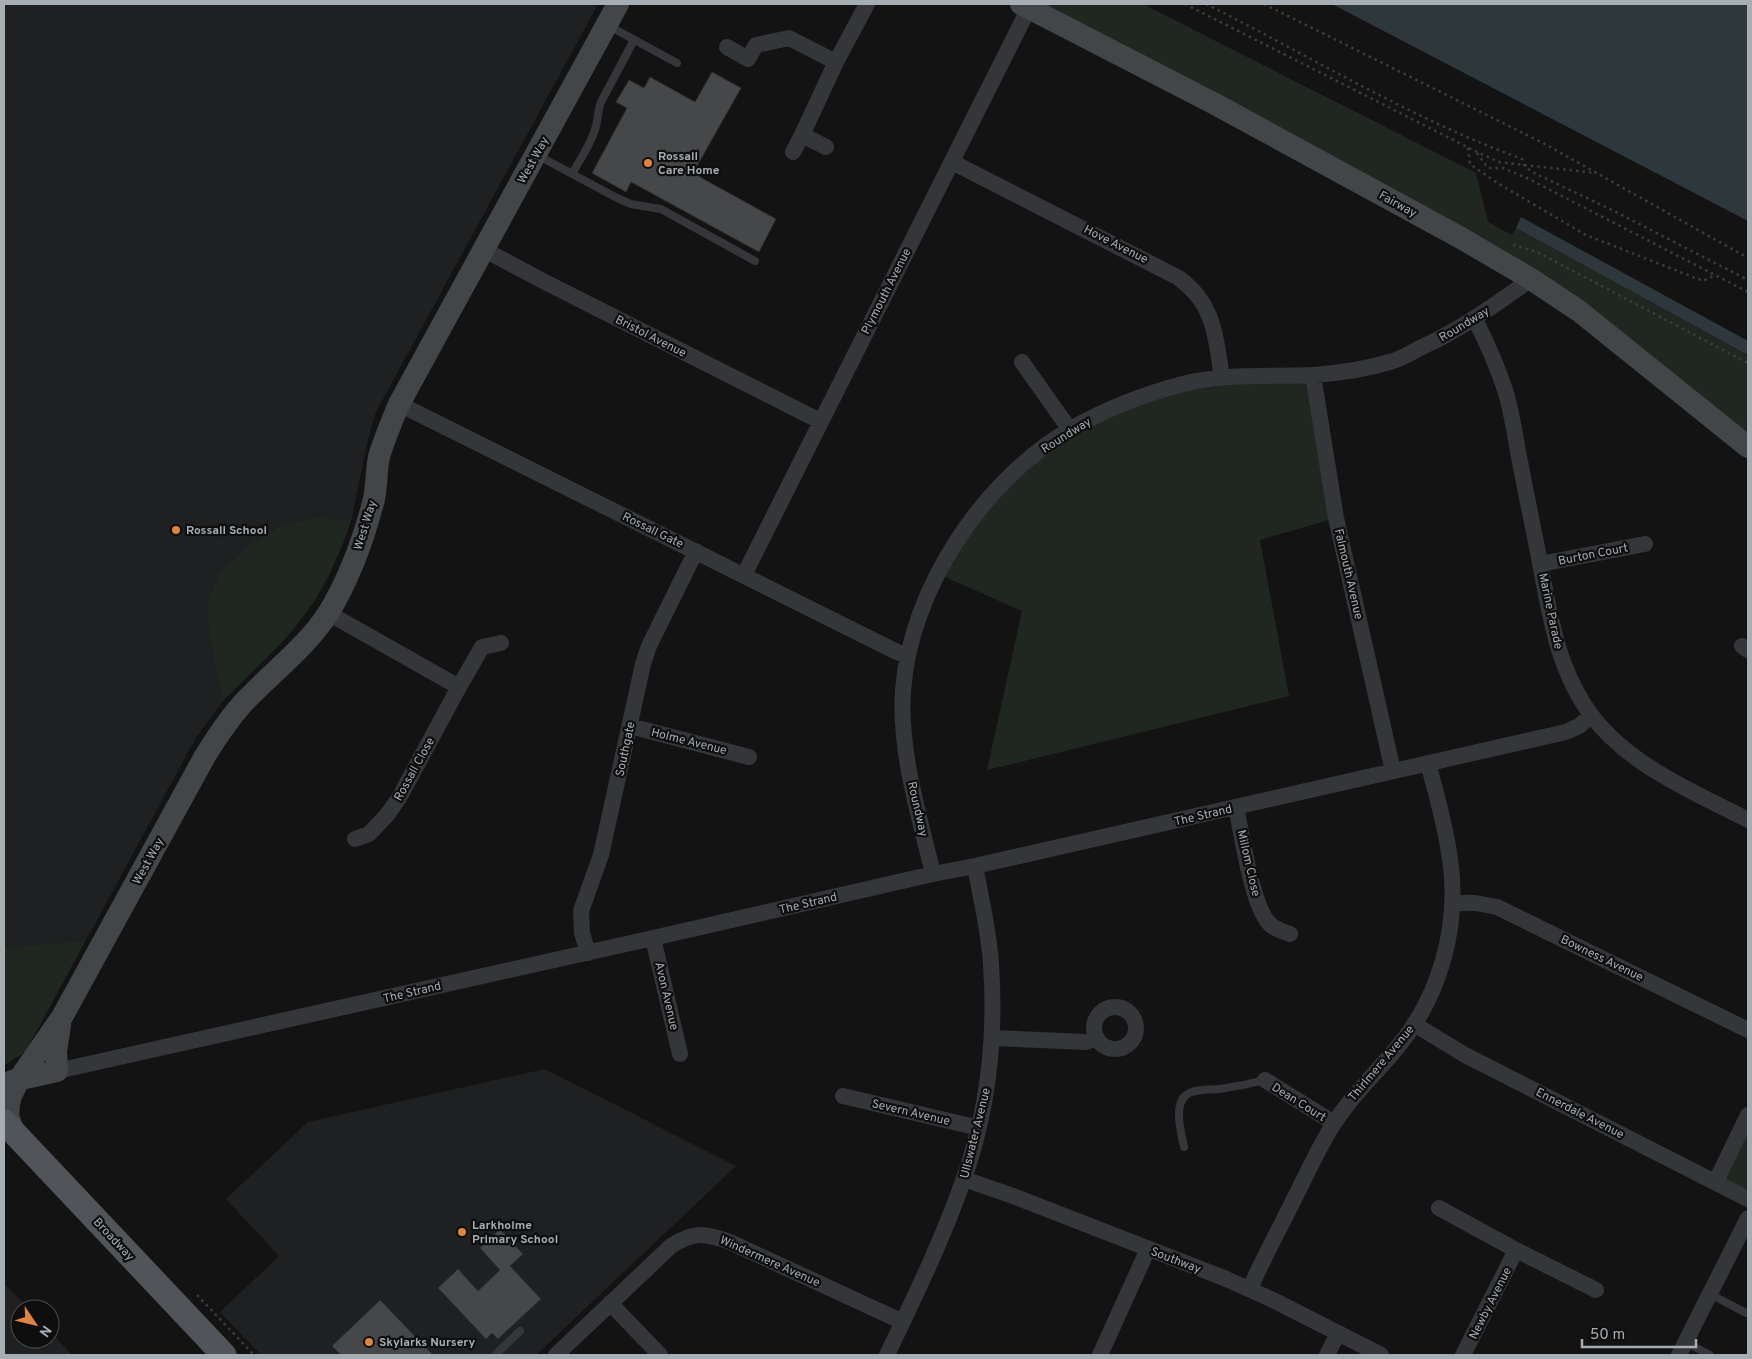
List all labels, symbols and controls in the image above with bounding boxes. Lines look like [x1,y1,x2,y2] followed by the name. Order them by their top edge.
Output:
[514,134,553,187] street label: West Way
[658,149,720,179] place label: Rossall Care Home
[642,157,654,169] marker: Rossall Care Home
[1376,188,1419,222] street label: Fairway
[1081,222,1150,268] street label: Hove Avenue
[858,246,915,337] street label: Plymouth Avenue
[1436,304,1493,346] street label: Roundway
[612,312,689,362] street label: Bristol Avenue
[1039,414,1095,457] street label: Roundway
[351,498,381,552] street label: West Way
[619,509,686,553] street label: Rossall Gate
[186,523,267,539] place label: Rossall School
[170,524,182,536] marker: Rossall School
[1330,527,1366,621] street label: Falmouth Avenue
[1557,540,1630,570] street label: Burton Court
[1534,572,1566,651] street label: Marine Parade
[612,720,640,778] street label: Southgate
[649,725,728,759] street label: Holme Avenue
[391,735,439,804] street label: Rossall Close
[903,780,931,838] street label: Roundway
[1173,802,1234,830] street label: The Strand
[1233,828,1263,898] street label: Millom Close
[129,835,168,888] street label: West Way
[778,890,839,918] street label: The Strand
[1558,932,1646,986] street label: Bowness Avenue
[650,961,682,1032] street label: Avon Avenue
[382,979,443,1007] street label: The Strand
[1345,1022,1418,1105] street label: Thirlmere Avenue
[1268,1080,1329,1126] street label: Dean Court
[1533,1085,1626,1143] street label: Ennerdale Avenue
[957,1086,995,1180] street label: Ullswater Avenue
[870,1096,951,1130] street label: Severn Avenue
[89,1215,137,1265] street label: Broadway
[472,1218,558,1248] place label: Larkholme Primary School
[456,1226,468,1238] marker: Larkholme Primary School
[717,1233,822,1291] street label: Windermere Avenue
[1148,1244,1203,1278] street label: Southway
[1466,1265,1516,1342] street label: Newby Avenue
[10,1299,60,1349] north arrow
[1582,1316,1696,1348] scale bar
[35,1322,54,1340] text: N
[1590,1326,1625,1345] text: 50 m
[379,1335,475,1351] place label: Skylarks Nursery
[363,1336,375,1348] marker: Skylarks Nursery

